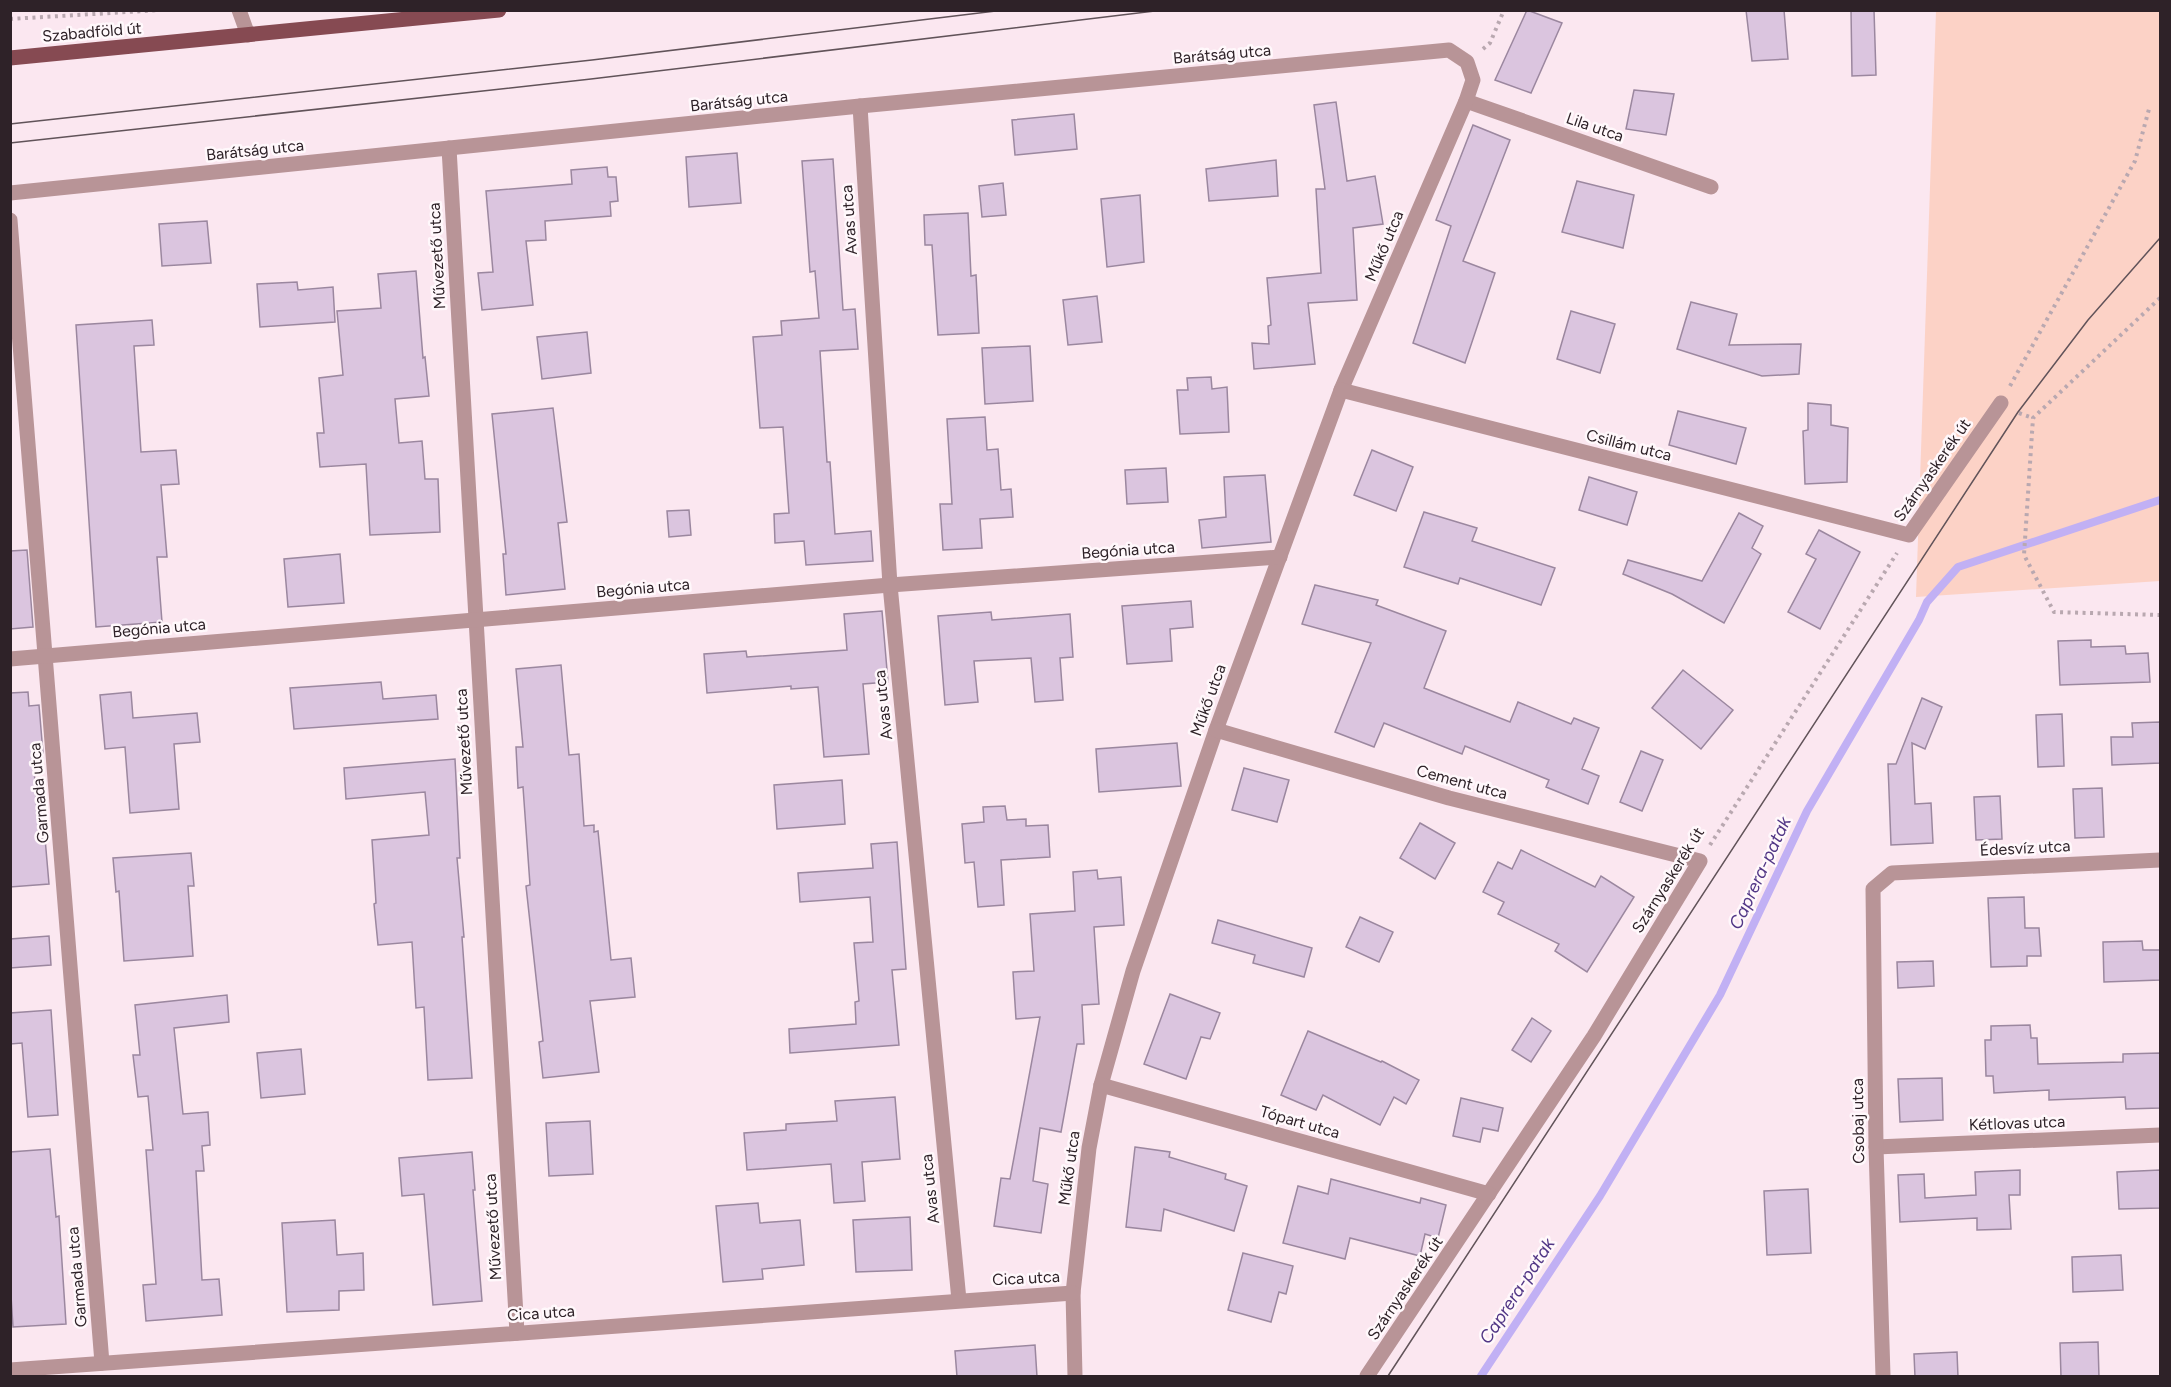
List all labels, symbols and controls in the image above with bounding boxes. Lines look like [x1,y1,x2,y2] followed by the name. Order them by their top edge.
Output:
[42,18,142,46] street label: Szabadföld út
[1172,40,1272,68] street label: Barátság utca
[689,86,789,116] street label: Barátság utca
[1564,108,1626,146] street label: Lila utca
[205,135,305,165] street label: Barátság utca
[837,184,861,256] street label: Avas utca
[425,202,449,310] street label: Művezető utca
[1361,208,1407,284] street label: Műkő utca
[1889,415,1975,525] street label: Szárnyaskerék út
[1584,425,1674,465] street label: Csillám utca
[1081,537,1175,563] street label: Begónia utca
[595,574,691,602] street label: Begónia utca
[111,614,207,642] street label: Begónia utca
[1186,661,1230,739] street label: Műkő utca
[870,669,896,741] street label: Avas utca
[452,688,476,796] street label: Művezető utca
[25,742,53,844] street label: Garmada utca
[1414,761,1510,803] street label: Cement utca
[1724,812,1796,933] water label: Caprera-patak
[1628,824,1708,936] street label: Szárnyaskerék út
[1979,836,2071,860] street label: Édesvíz utca
[1848,1078,1868,1164] street label: Csobaj utca
[1258,1102,1342,1142] street label: Tópart utca
[1968,1112,2066,1134] street label: Kétlovas utca
[1054,1130,1084,1206] street label: Műkő utca
[917,1153,943,1225] street label: Avas utca
[481,1173,505,1281] street label: Művezető utca
[63,1226,91,1328] street label: Garmada utca
[1363,1233,1447,1343] street label: Szárnyaskerék út
[1475,1233,1560,1348] water label: Caprera-patak
[992,1267,1060,1289] street label: Cica utca
[507,1301,575,1325] street label: Cica utca

